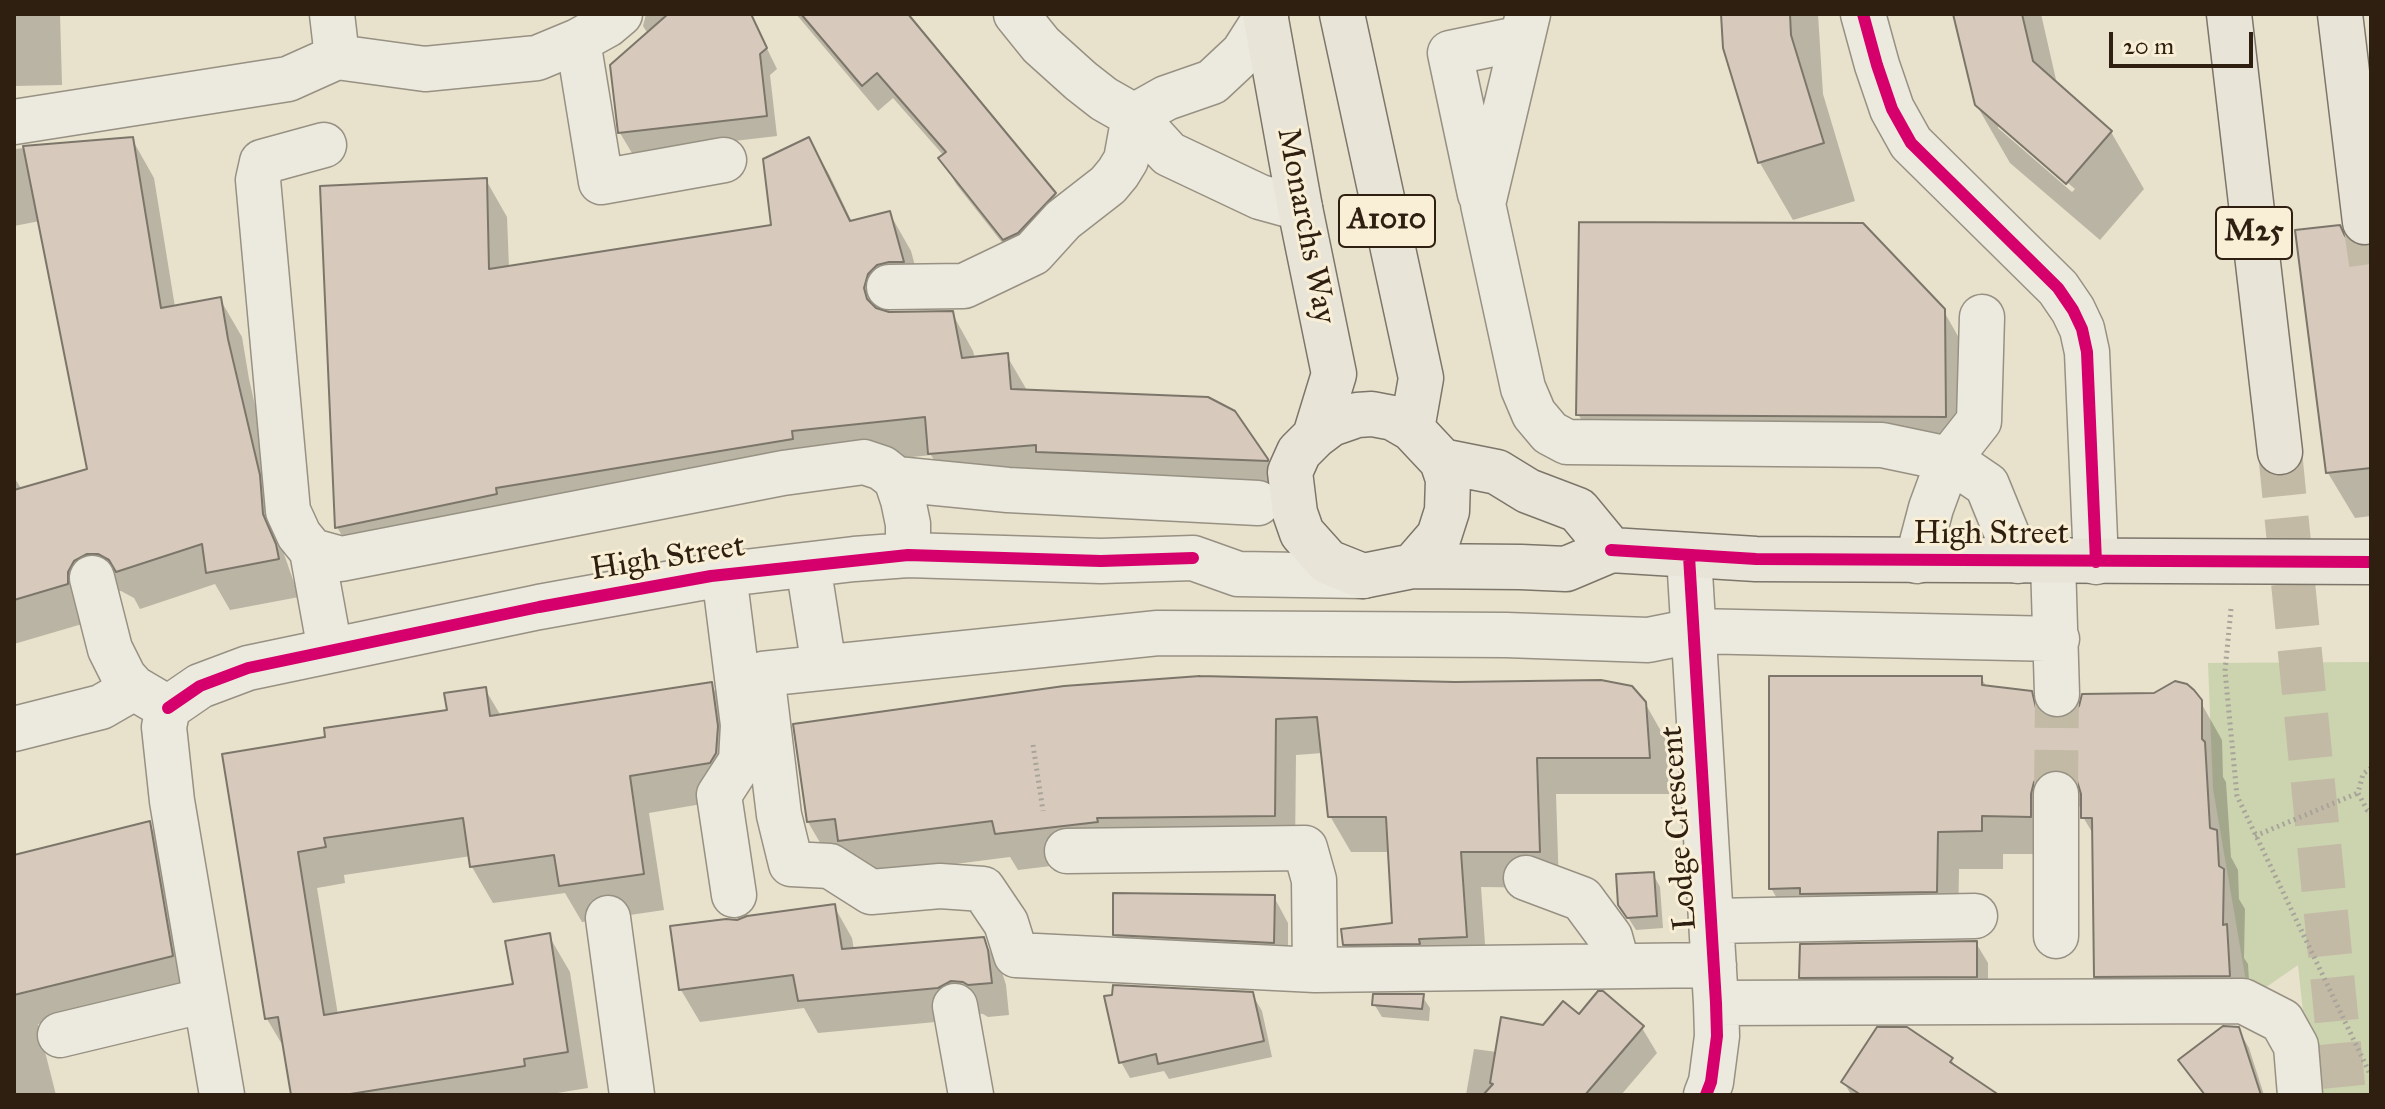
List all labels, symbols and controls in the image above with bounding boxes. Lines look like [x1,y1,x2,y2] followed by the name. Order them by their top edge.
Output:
[2113,16,2257,66] scale bar
[2123,31,2174,61] text: 20 m
[1267,125,1343,327] street label: Monarchs Way
[1339,195,1435,247] road number: A1010
[2216,207,2292,259] road number: M25
[1913,516,2069,554] street label: High Street
[588,528,748,590] street label: High Street
[1654,724,1706,932] street label: Lodge Crescent

